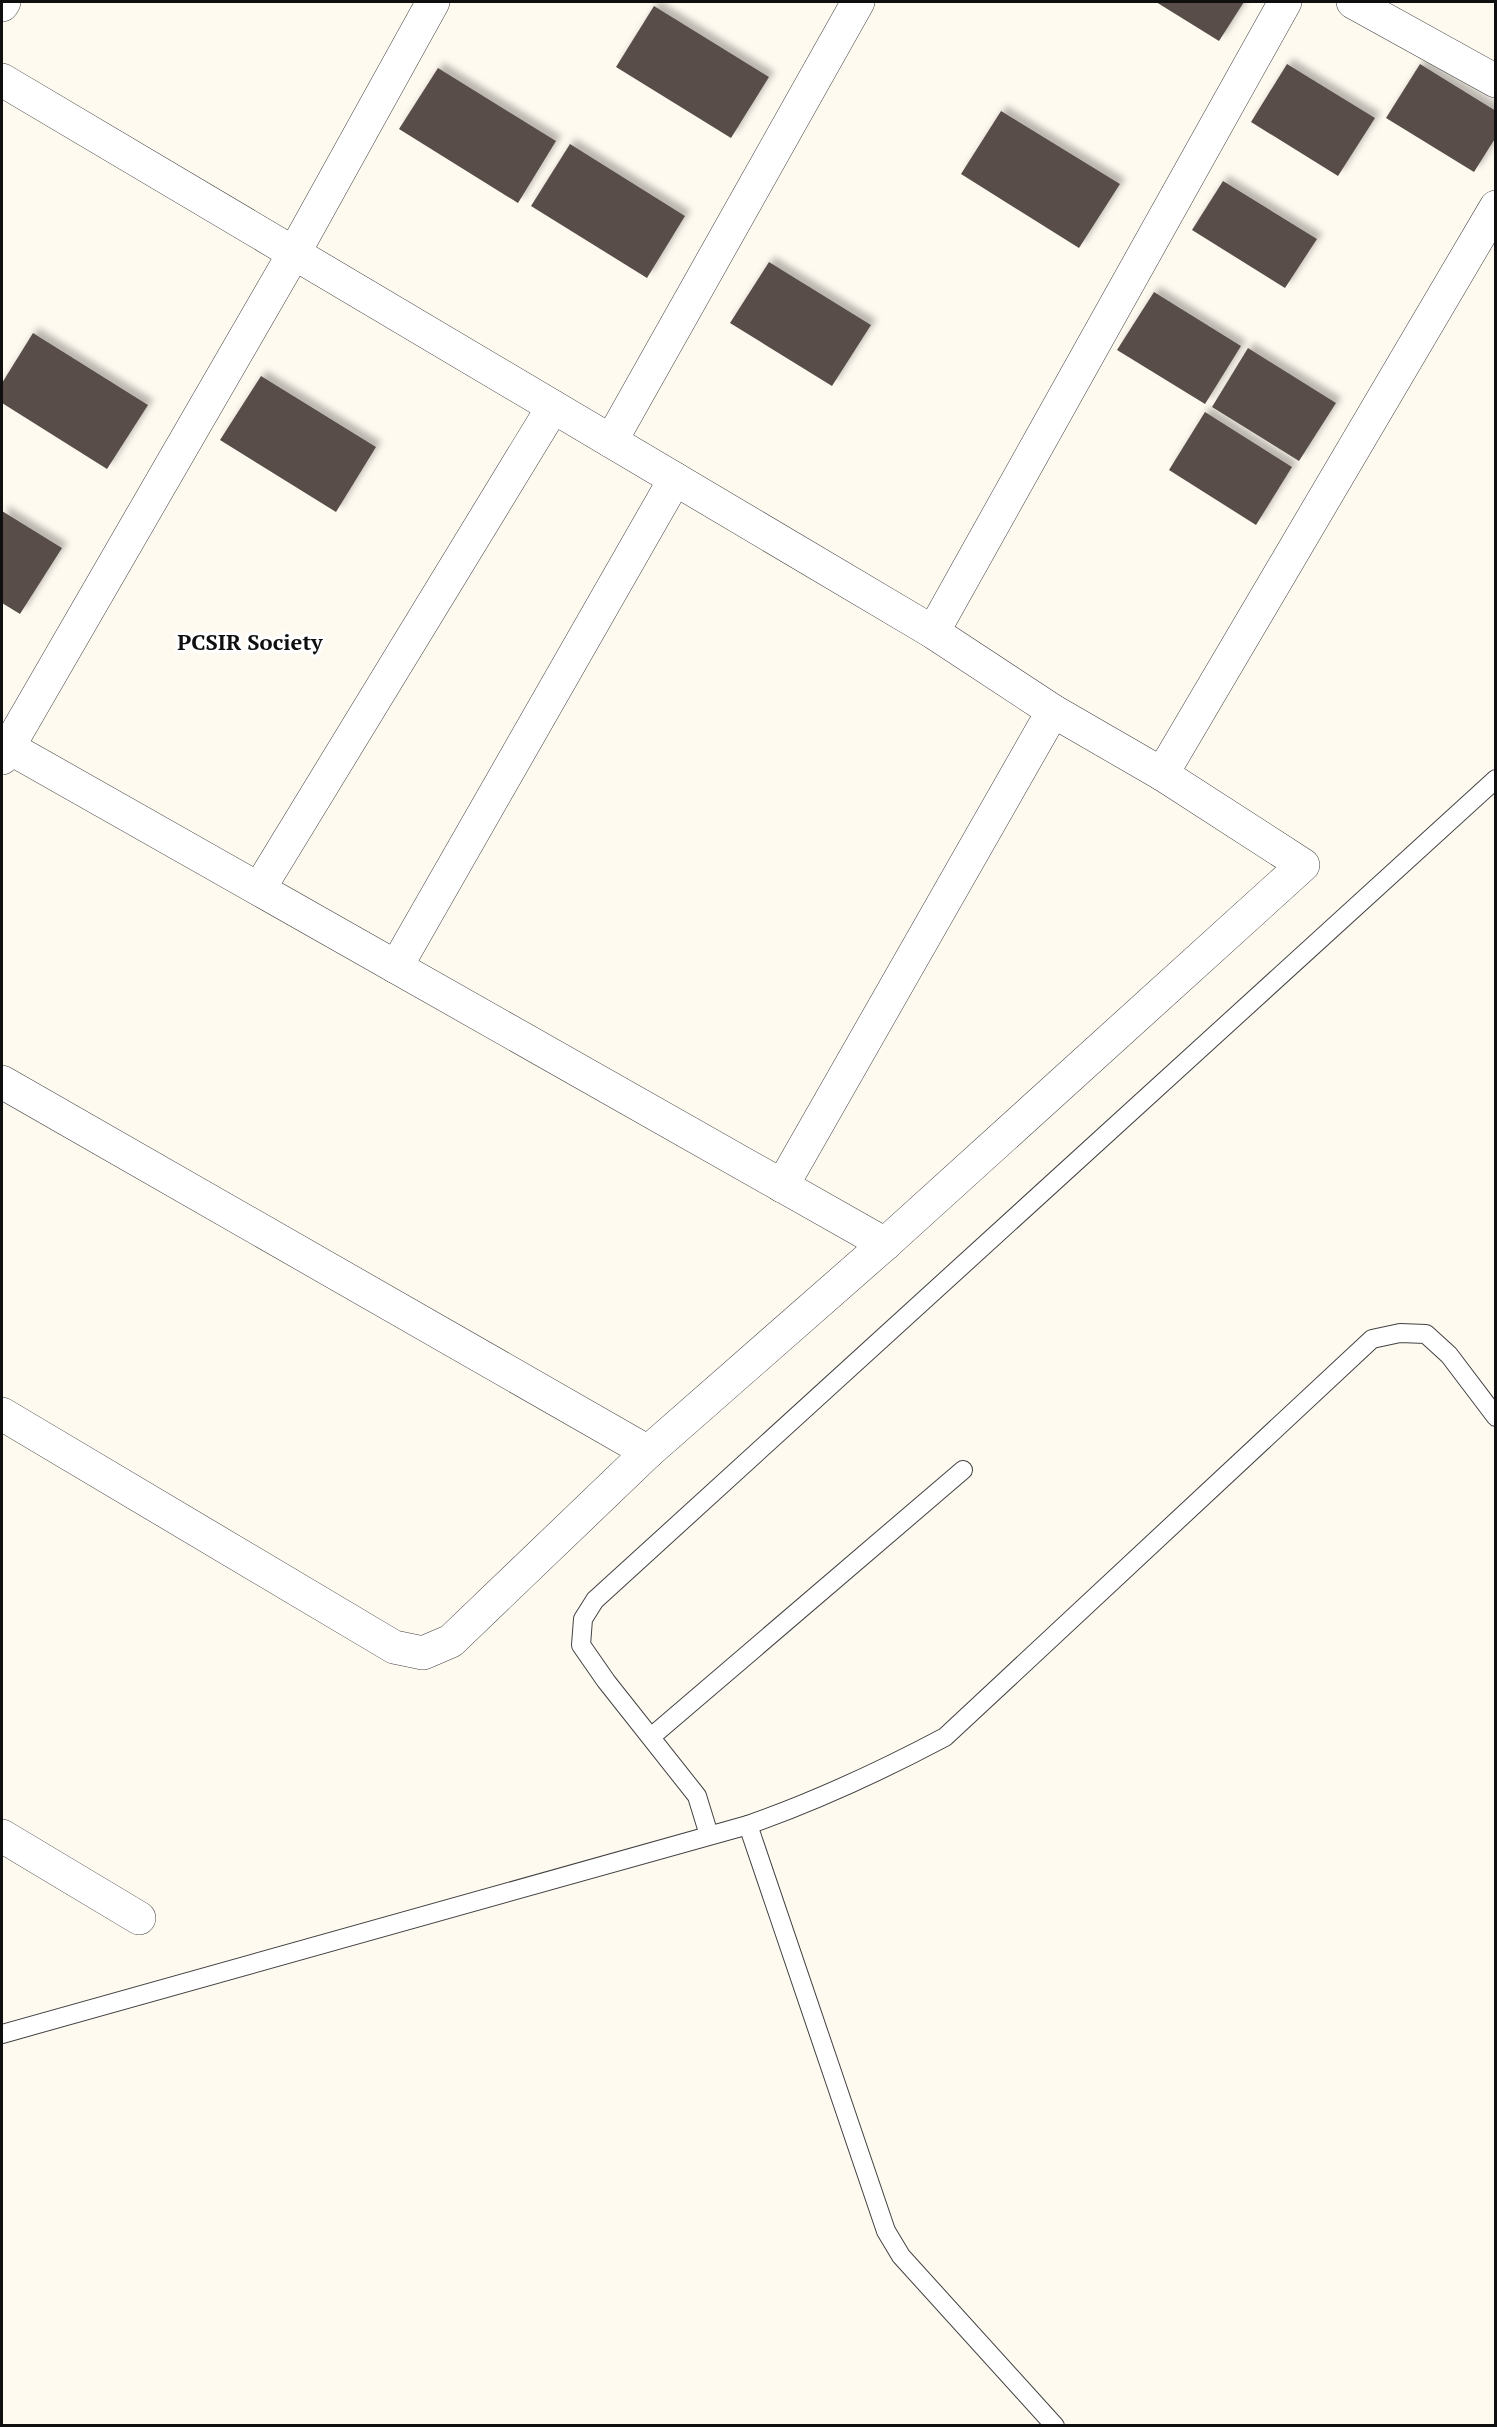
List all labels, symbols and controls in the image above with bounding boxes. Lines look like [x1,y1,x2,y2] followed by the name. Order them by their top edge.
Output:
[177,627,323,656] district label: PCSIR Society

